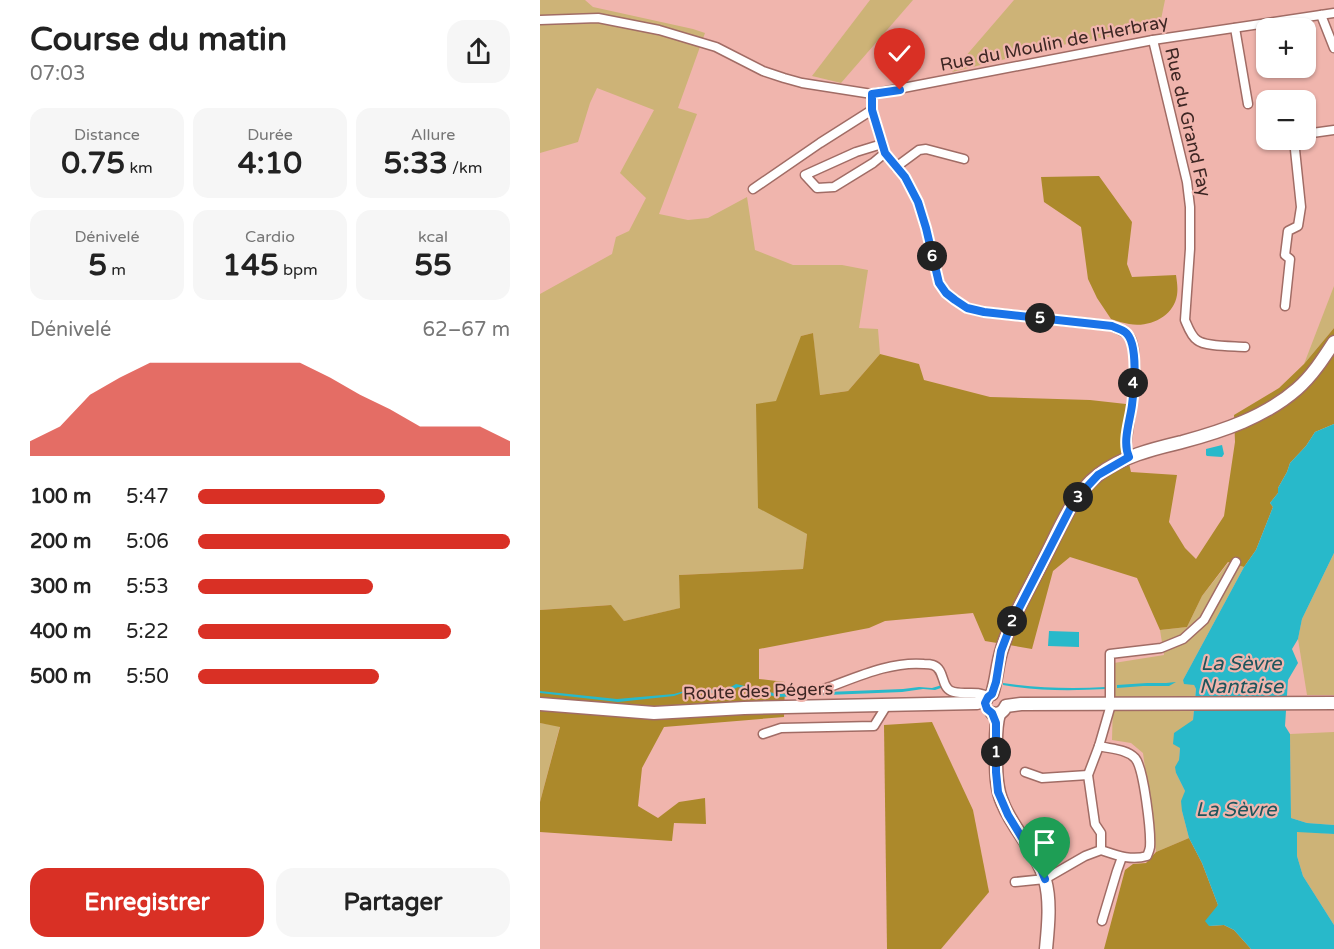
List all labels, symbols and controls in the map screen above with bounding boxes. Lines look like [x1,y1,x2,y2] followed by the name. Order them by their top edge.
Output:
[938,10,1170,76] street label: Rue du Moulin de l'Herbray
[1256,18,1316,150] map controls
[1256,18,1316,78] button: +
[30,20,287,59] text: Course du matin
[447,20,510,83] button: share
[874,28,925,90] pin
[883,37,916,70] icon: check
[1160,45,1216,199] street label: Rue du Grand Fay
[30,62,85,86] text: 07:03
[1256,90,1316,150] button: −
[74,125,140,145] text: Distance
[247,125,293,145] text: Durée
[411,125,455,145] text: Allure
[61,145,125,182] text: 0.75
[238,145,302,182] text: 4:10
[384,145,448,182] text: 5:33
[125,158,153,178] text: km
[448,158,482,178] text: /km
[75,227,139,247] text: Dénivelé
[245,227,295,247] text: Cardio
[418,227,448,247] text: kcal
[917,241,947,271] pin: 6
[927,246,937,266] text: 6
[88,247,107,284] text: 5
[222,247,279,284] text: 145
[414,247,452,284] text: 55
[107,260,126,280] text: m
[279,260,318,280] text: bpm
[1025,303,1055,333] pin: 5
[1035,308,1045,328] text: 5
[30,318,111,342] text: Dénivelé
[423,318,510,342] text: 62–67 m
[1118,368,1148,398] pin: 4
[1128,373,1138,393] text: 4
[1063,482,1093,512] pin: 3
[30,485,91,509] text: 100 m
[126,485,169,509] text: 5:47
[1073,487,1083,507] text: 3
[30,530,91,554] text: 200 m
[126,530,169,554] text: 5:06
[30,575,91,599] text: 300 m
[126,575,169,599] text: 5:53
[997,606,1027,636] pin: 2
[1007,611,1017,631] text: 2
[30,620,91,644] text: 400 m
[126,620,169,644] text: 5:22
[1199,652,1285,699] water label: La Sèvre Nantaise
[30,665,91,689] text: 500 m
[126,665,169,689] text: 5:50
[682,677,834,705] street label: Route des Pégers
[981,737,1011,767] pin: 1
[991,742,1001,762] text: 1
[1196,798,1278,822] water label: La Sèvre
[1019,817,1070,879] pin
[1028,826,1061,859] icon: arrive
[30,868,264,937] button: Enregistrer
[276,868,510,937] button: Partager

